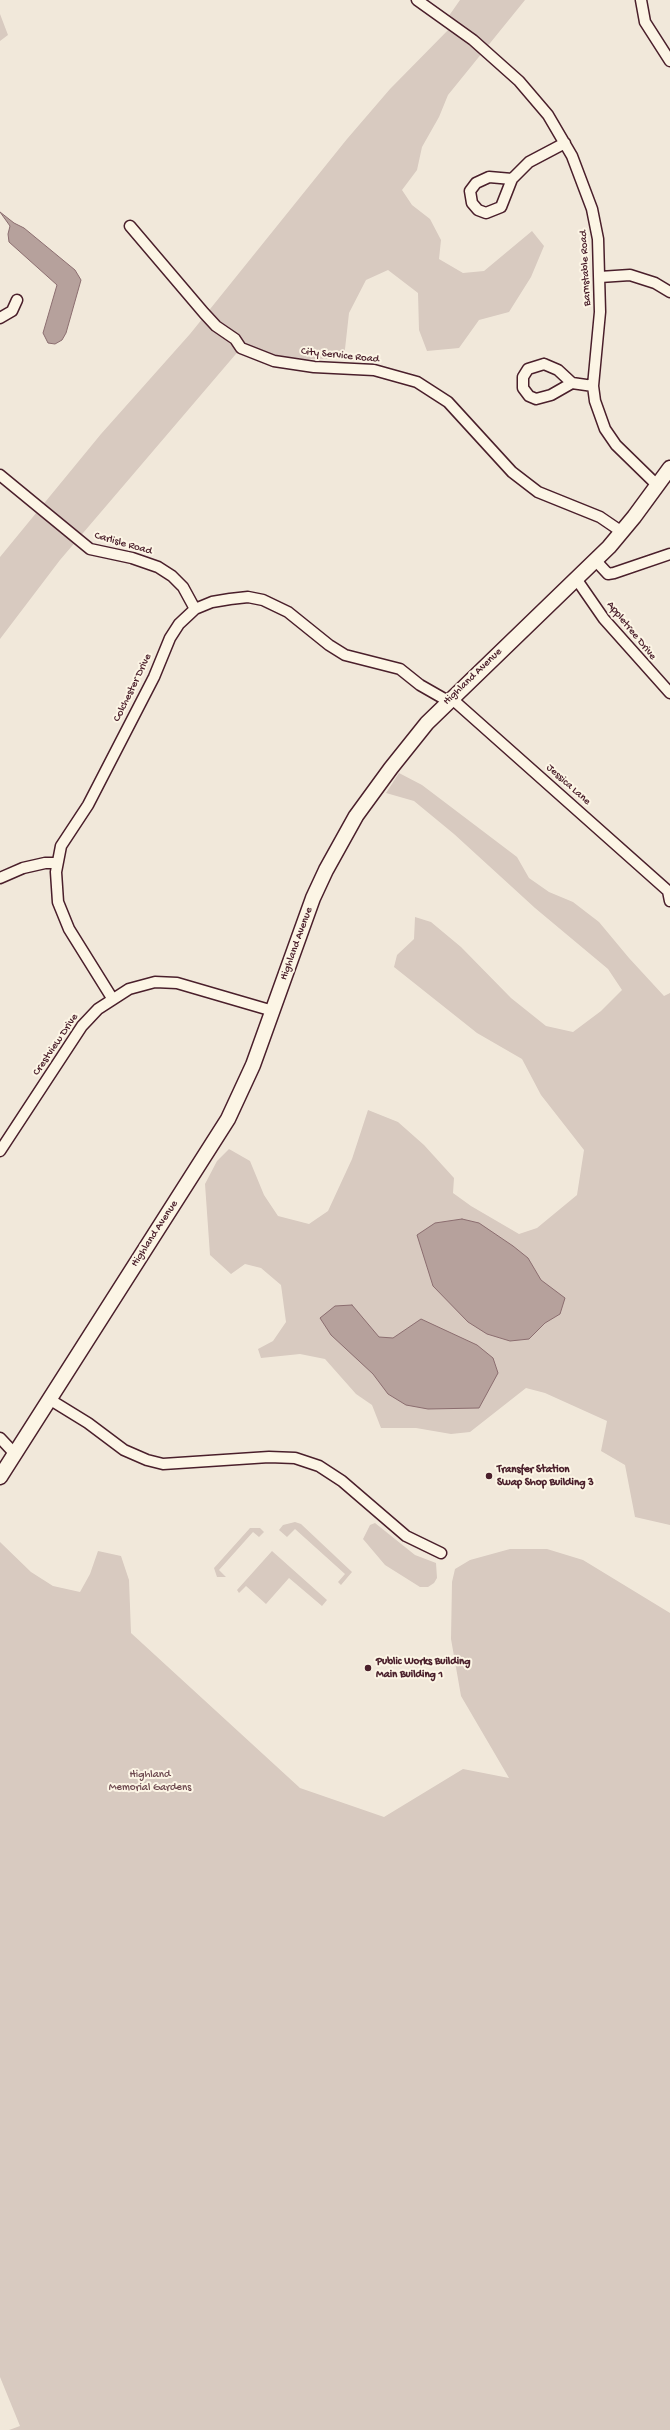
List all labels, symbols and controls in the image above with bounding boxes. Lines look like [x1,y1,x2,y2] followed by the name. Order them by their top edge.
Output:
[577,230,595,306] street label: Barnstable Road
[300,345,380,367] street label: City Service Road
[93,529,153,559] street label: Carlisle Road
[603,599,659,663] street label: Appletree Drive
[441,646,505,708] street label: Highland Avenue
[111,652,155,724] street label: Colchester Drive
[543,762,593,808] street label: Jessica Lane
[278,906,316,982] street label: Highland Avenue
[30,1011,82,1079] street label: Crestview Drive
[129,1198,181,1270] street label: Highland Avenue
[497,1463,594,1489] place label: Transfer Station Swap Shop Building 3
[484,1471,494,1481] marker: Transfer Station Swap Shop Building 3
[376,1655,471,1681] place label: Public Works Building Main Building 1
[363,1663,373,1673] marker: Public Works Building Main Building 1
[109,1768,191,1794] park label: Highland Memorial Gardens

